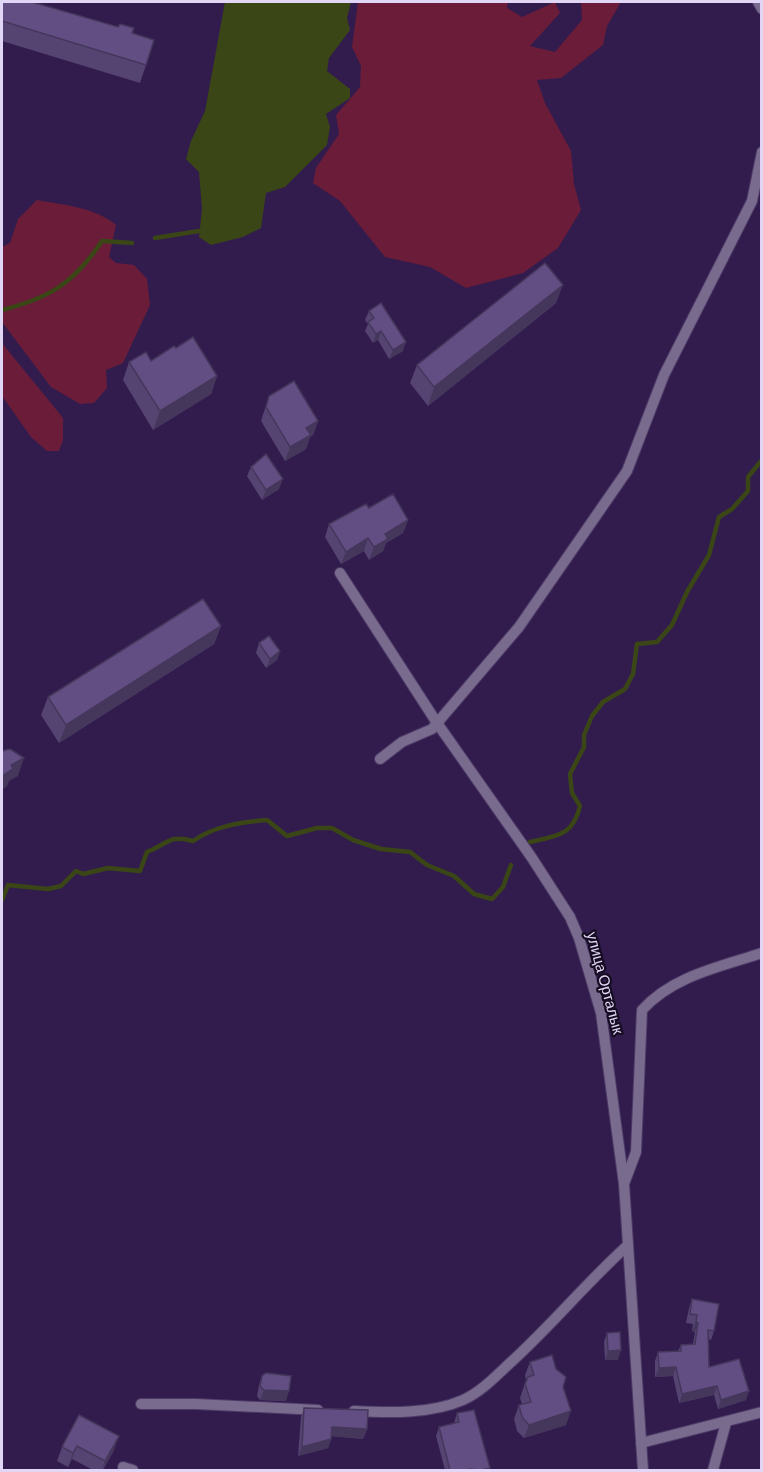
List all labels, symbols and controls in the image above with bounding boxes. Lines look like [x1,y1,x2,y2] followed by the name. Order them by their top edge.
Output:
[584,930,628,1036] street label: улица Орталык

